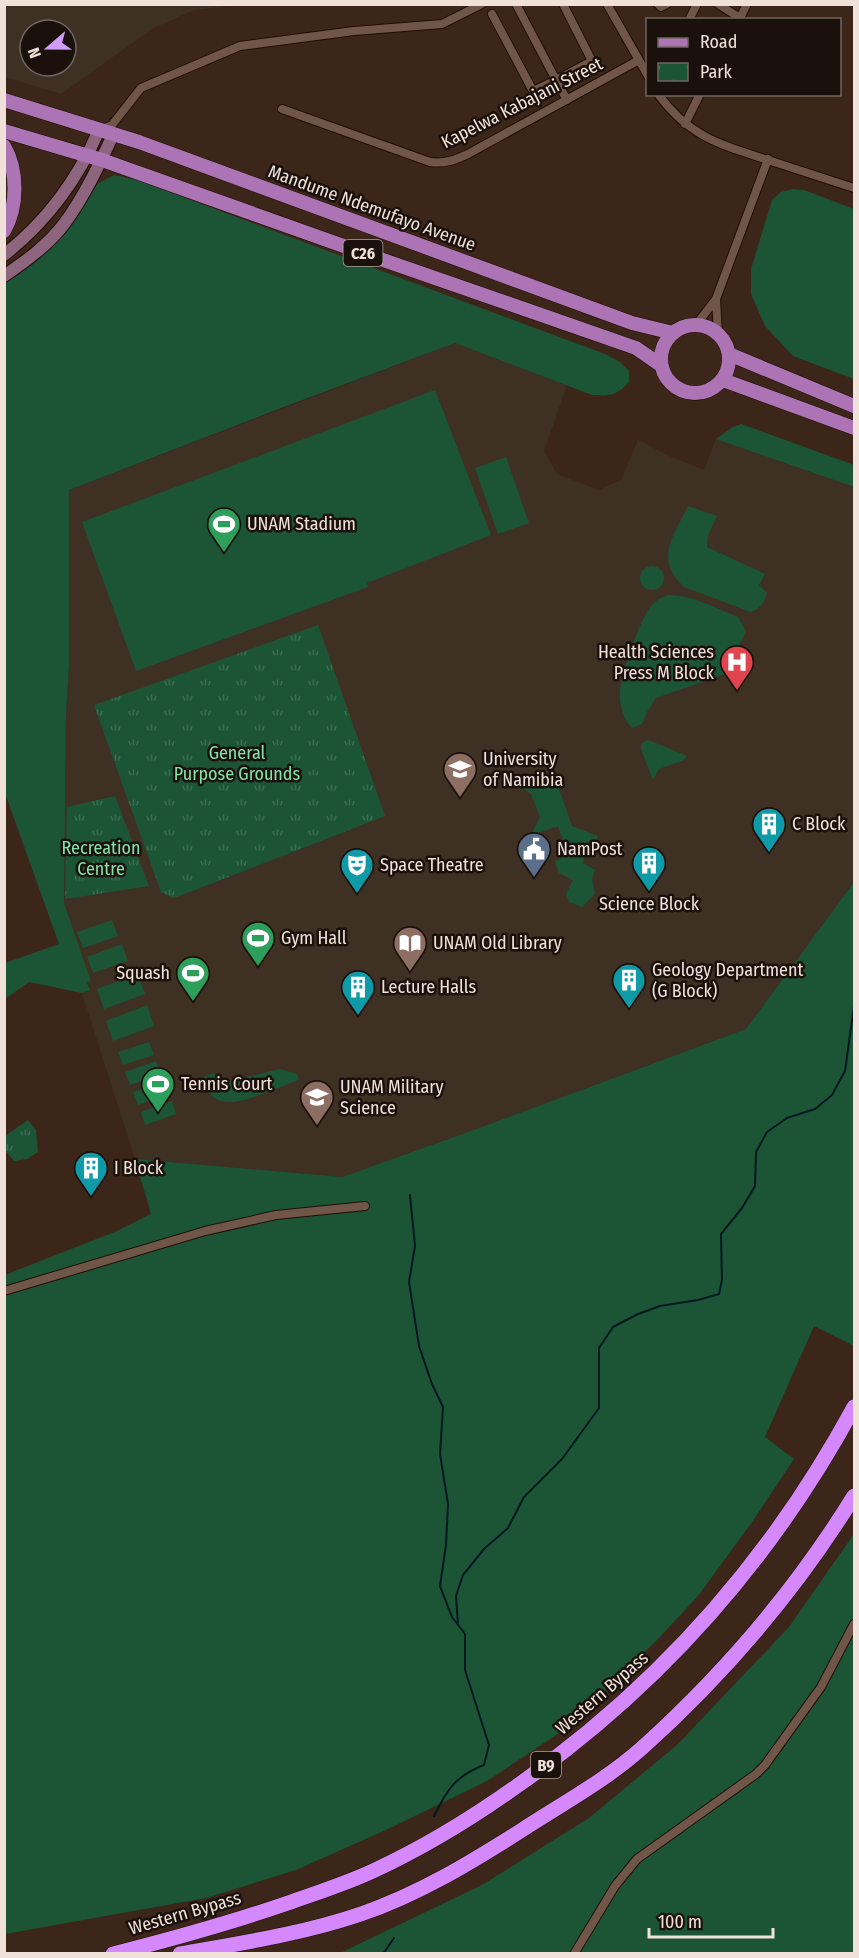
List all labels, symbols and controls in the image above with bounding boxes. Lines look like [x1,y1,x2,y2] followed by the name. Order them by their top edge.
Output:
[18,18,78,78] north arrow
[646,18,841,96] legend
[700,31,737,53] text: Road
[24,45,45,61] text: N
[438,53,606,153] street label: Kapelwa Kabajani Street
[700,61,733,83] text: Park
[265,160,479,256] street label: Mandume Ndemufayo Avenue
[344,240,382,266] road number: C26
[206,506,242,553] sports icon: UNAM Stadium
[247,513,356,535] place label: UNAM Stadium
[598,641,715,684] place label: Health Sciences Press M Block
[719,644,755,691] hospital icon: Health Sciences Press M Block
[174,742,300,785] park label: General Purpose Grounds
[483,748,563,791] place label: University of Namibia
[442,751,478,798] school or university icon: University of Namibia
[751,806,787,853] building icon: C Block
[792,813,846,835] place label: C Block
[516,831,552,878] public building icon: NamPost
[62,837,140,880] park label: Recreation Centre
[557,838,623,860] place label: NamPost
[631,845,667,892] building icon: Science Block
[339,847,375,894] theatre icon: Space Theatre
[380,854,484,876] place label: Space Theatre
[599,893,700,915] place label: Science Block
[240,920,276,967] sports icon: Gym Hall
[392,925,428,972] library icon: UNAM Old Library
[281,927,347,949] place label: Gym Hall
[433,932,562,954] place label: UNAM Old Library
[175,955,211,1002] sports icon: Squash
[652,959,803,1002] place label: Geology Department (G Block)
[116,962,170,984] place label: Squash
[611,962,647,1009] building icon: Geology Department (G Block)
[340,969,376,1016] building icon: Lecture Halls
[381,976,476,998] place label: Lecture Halls
[140,1066,176,1113] sports icon: Tennis Court
[181,1073,273,1095] place label: Tennis Court
[340,1076,444,1119] place label: UNAM Military Science
[299,1079,335,1126] school or university icon: UNAM Military Science
[73,1150,109,1197] building icon: I Block
[114,1157,164,1179] place label: I Block
[551,1647,653,1739] street label: Western Bypass
[531,1752,561,1778] road number: B9
[126,1886,244,1940] street label: Western Bypass
[649,1901,774,1939] scale bar
[658,1911,702,1933] text: 100 m

